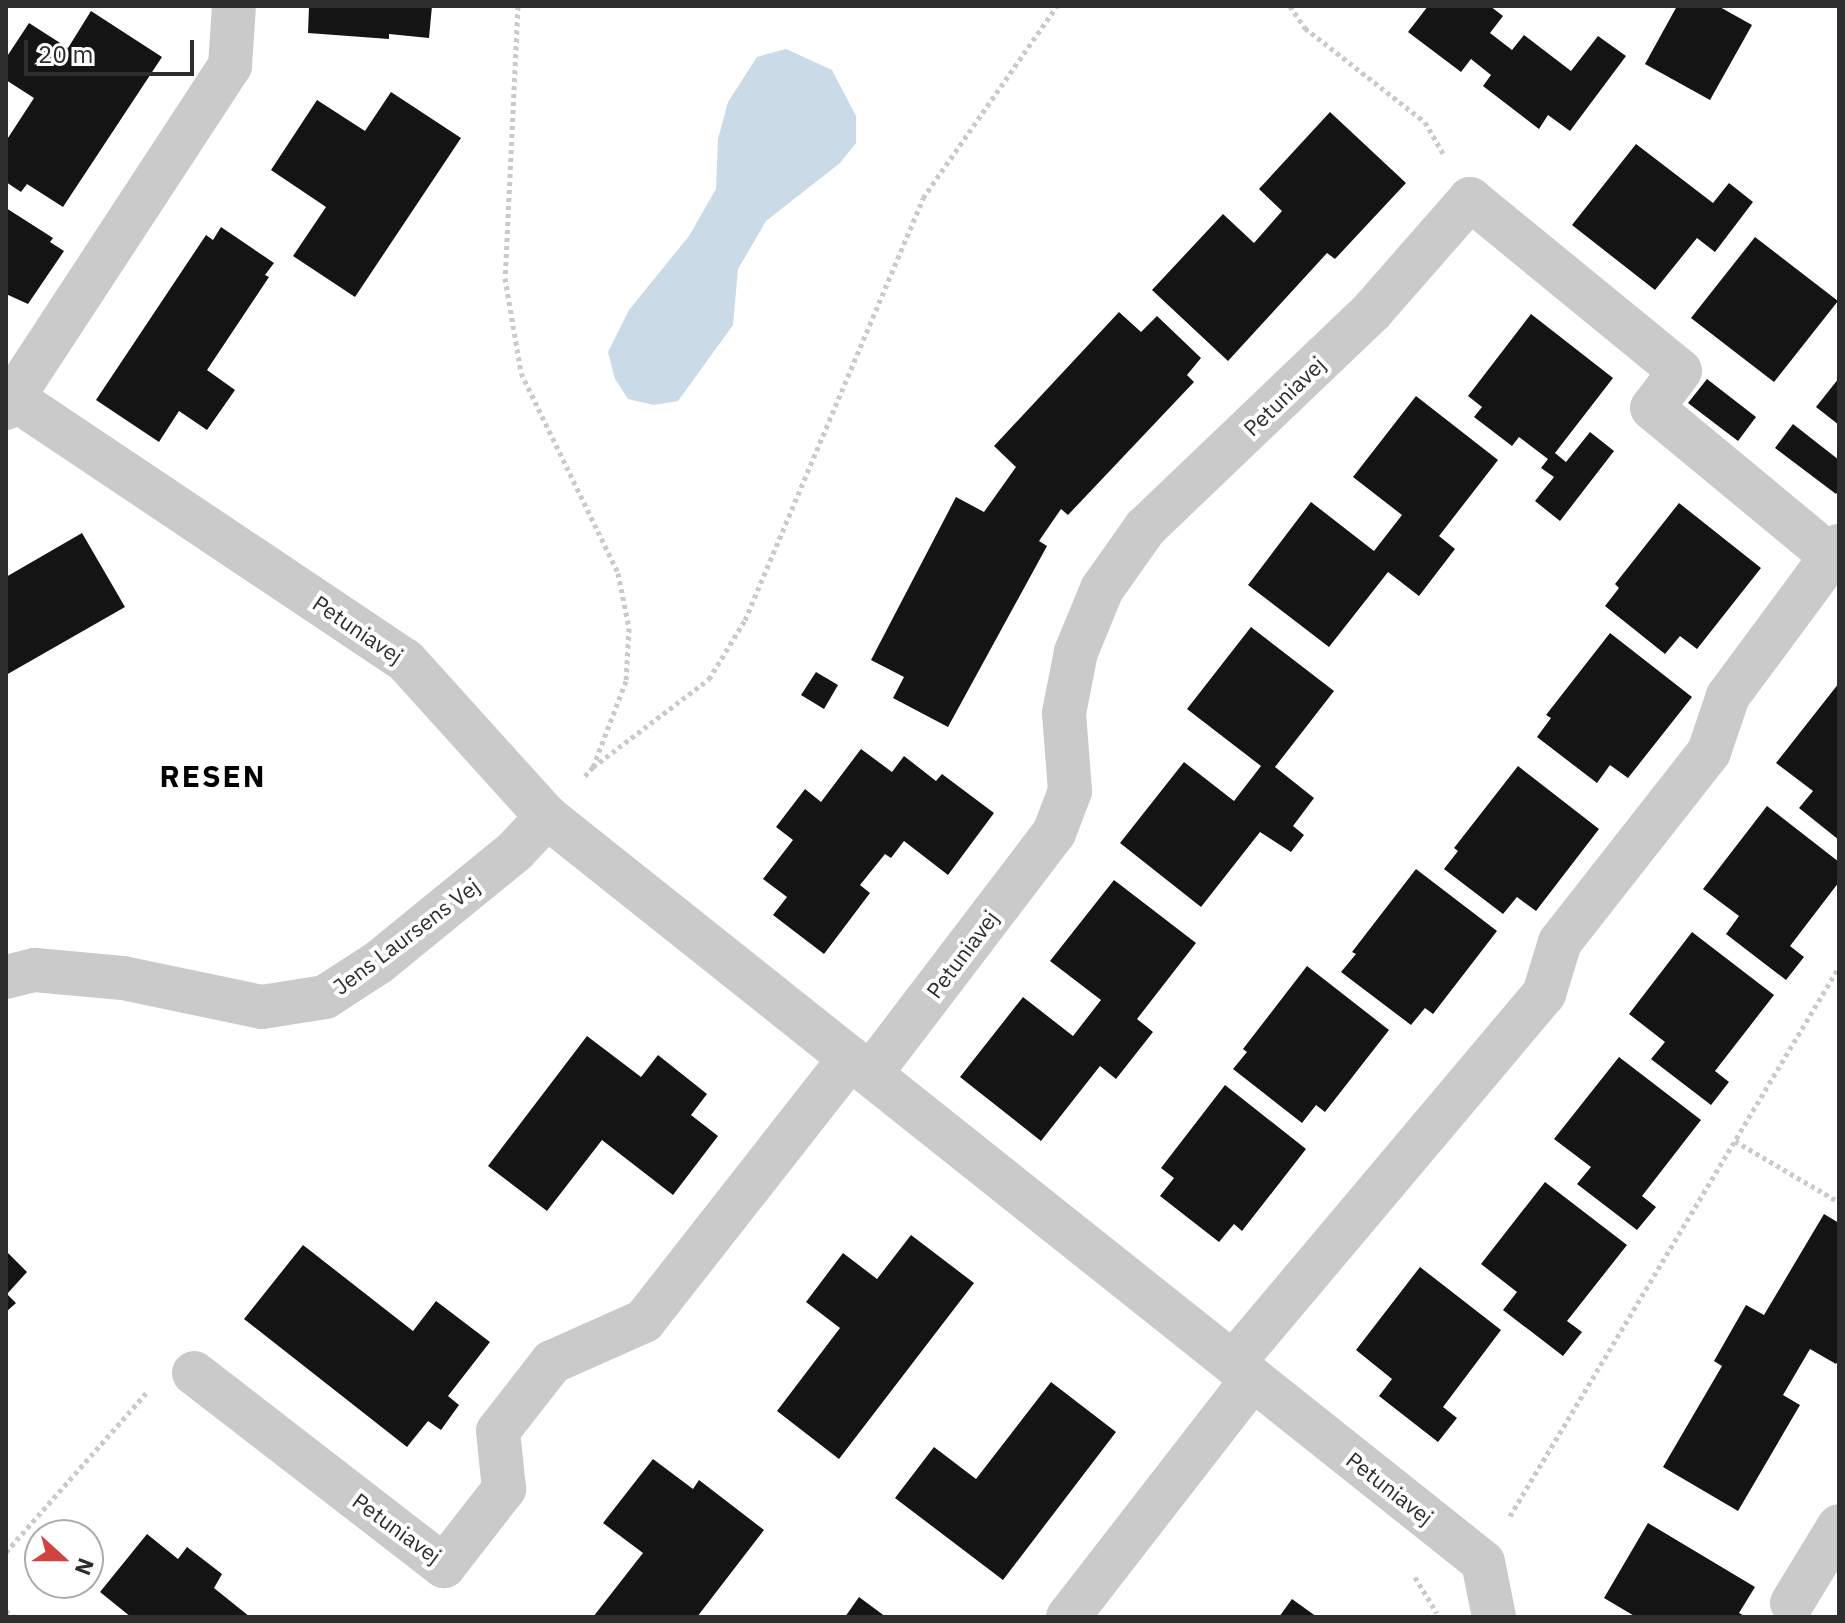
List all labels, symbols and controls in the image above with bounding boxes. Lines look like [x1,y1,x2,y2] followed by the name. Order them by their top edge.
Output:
[28,24,198,74] scale bar
[38,38,93,70] text: 20 m
[1238,351,1330,441] street label: Petuniavej
[308,589,408,669] street label: Petuniavej
[159,758,267,794] district label: RESEN
[328,872,484,1000] street label: Jens Laursens Vej
[920,905,1004,1003] street label: Petuniavej
[1341,1446,1439,1530] street label: Petuniavej
[348,1487,446,1569] street label: Petuniavej
[24,1519,104,1599] north arrow
[69,1554,101,1580] text: N

